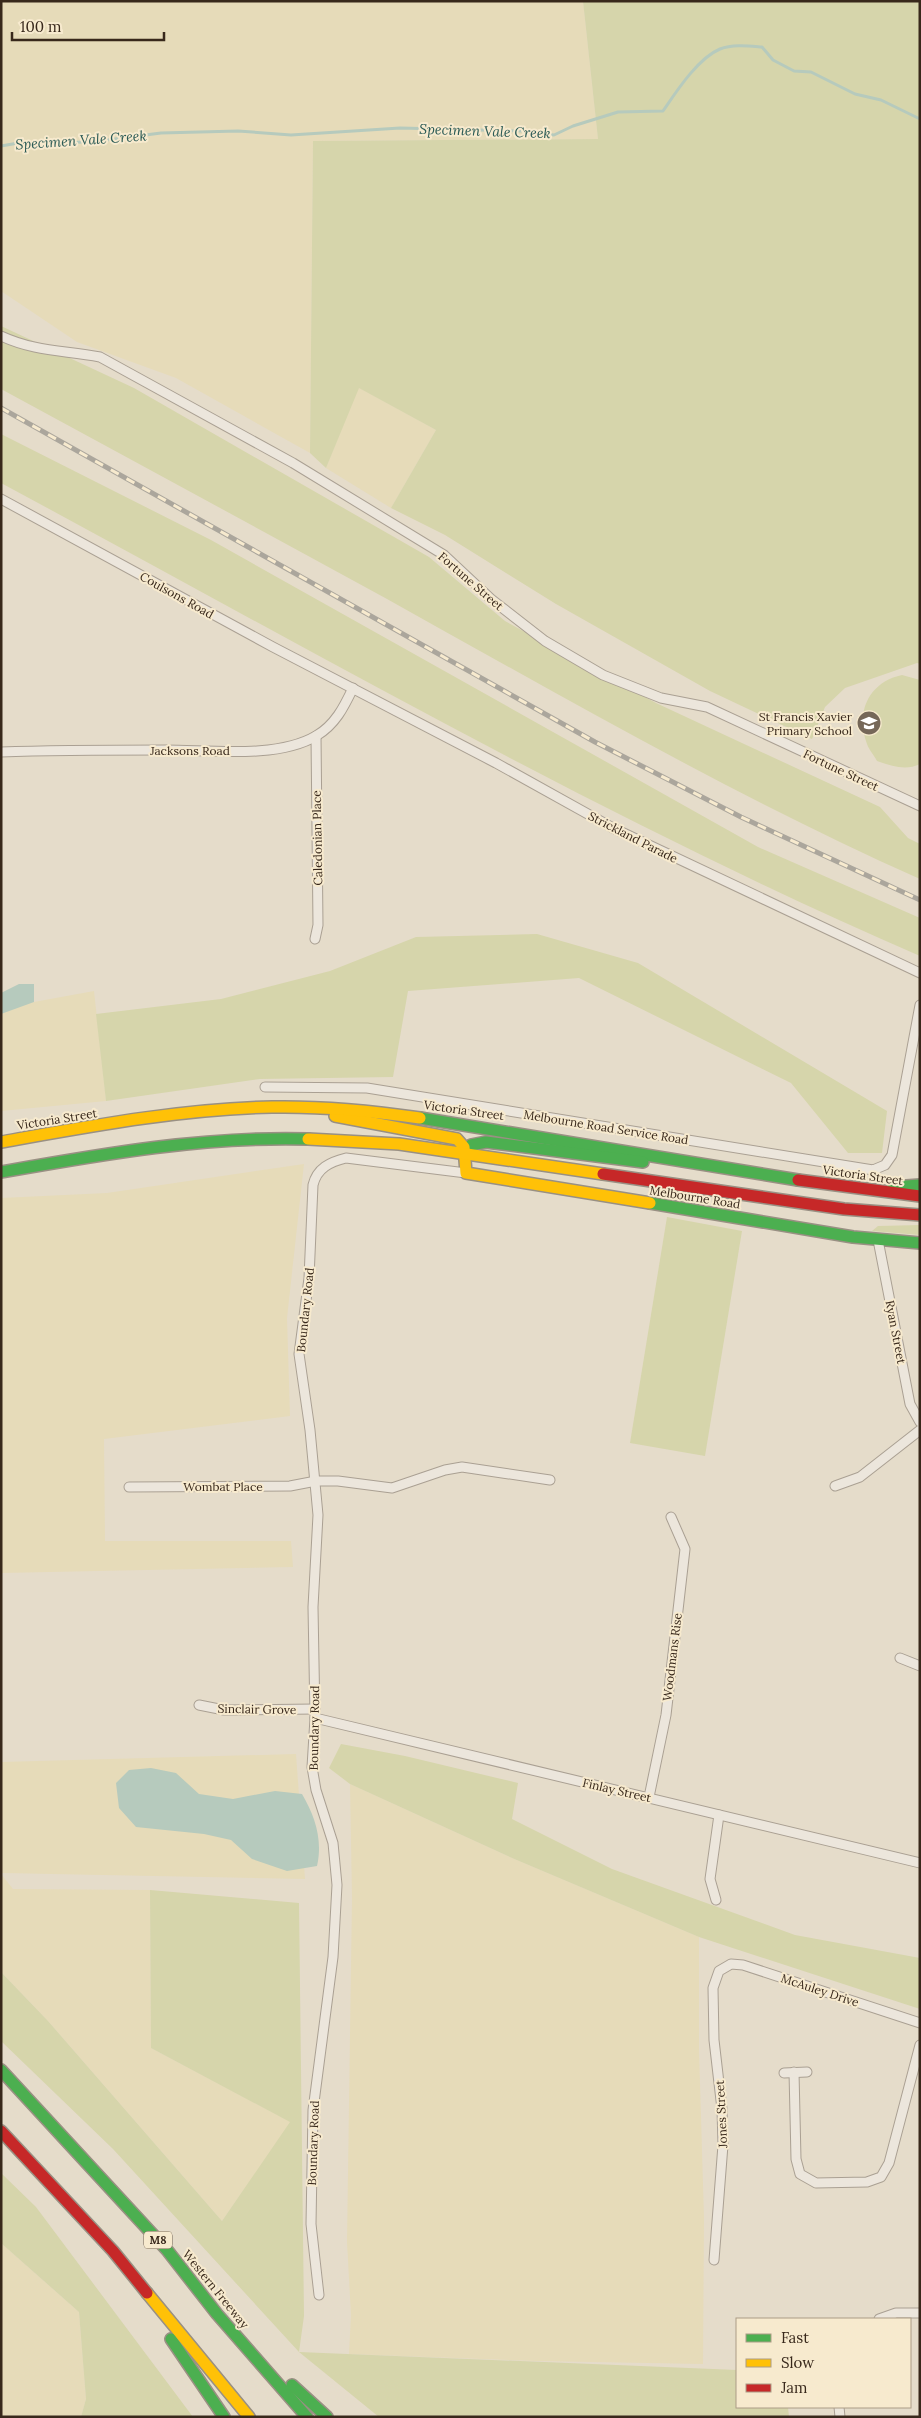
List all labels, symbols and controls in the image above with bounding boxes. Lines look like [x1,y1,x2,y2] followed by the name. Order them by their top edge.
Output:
[12,10,165,42] scale bar
[20,17,61,36] text: 100 m
[419,120,551,142] water label: Specimen Vale Creek
[15,126,147,154] water label: Specimen Vale Creek
[435,549,507,614] street label: Fortune Street
[137,569,217,621] street label: Coulsons Road
[759,709,853,738] place label: St Francis Xavier Primary School
[856,710,882,736] school or university icon: St Francis Xavier Primary School
[149,743,230,758] street label: Jacksons Road
[801,746,881,794] street label: Fortune Street
[309,790,325,886] street label: Caledonian Place
[586,808,681,866] street label: Strickland Parade
[422,1097,505,1123] street label: Victoria Street
[15,1105,99,1133] street label: Victoria Street
[522,1107,690,1147] street label: Melbourne Road Service Road
[821,1162,904,1188] street label: Victoria Street
[648,1182,742,1212] street label: Melbourne Road
[293,1267,317,1353] street label: Boundary Road
[882,1299,910,1365] street label: Ryan Street
[183,1479,263,1494] street label: Wombat Place
[659,1612,685,1702] street label: Woodmans Rise
[306,1685,322,1771] street label: Boundary Road
[218,1701,297,1717] street label: Sinclair Grove
[581,1775,653,1805] street label: Finlay Street
[779,1970,861,2010] street label: McAuley Drive
[712,2079,730,2149] street label: Jones Street
[304,2100,322,2186] street label: Boundary Road
[144,2232,172,2248] road number: M8
[180,2247,253,2332] street label: Western Freeway
[736,2318,911,2408] legend
[781,2328,809,2347] text: Fast
[781,2353,814,2372] text: Slow
[780,2378,808,2397] text: Jam

